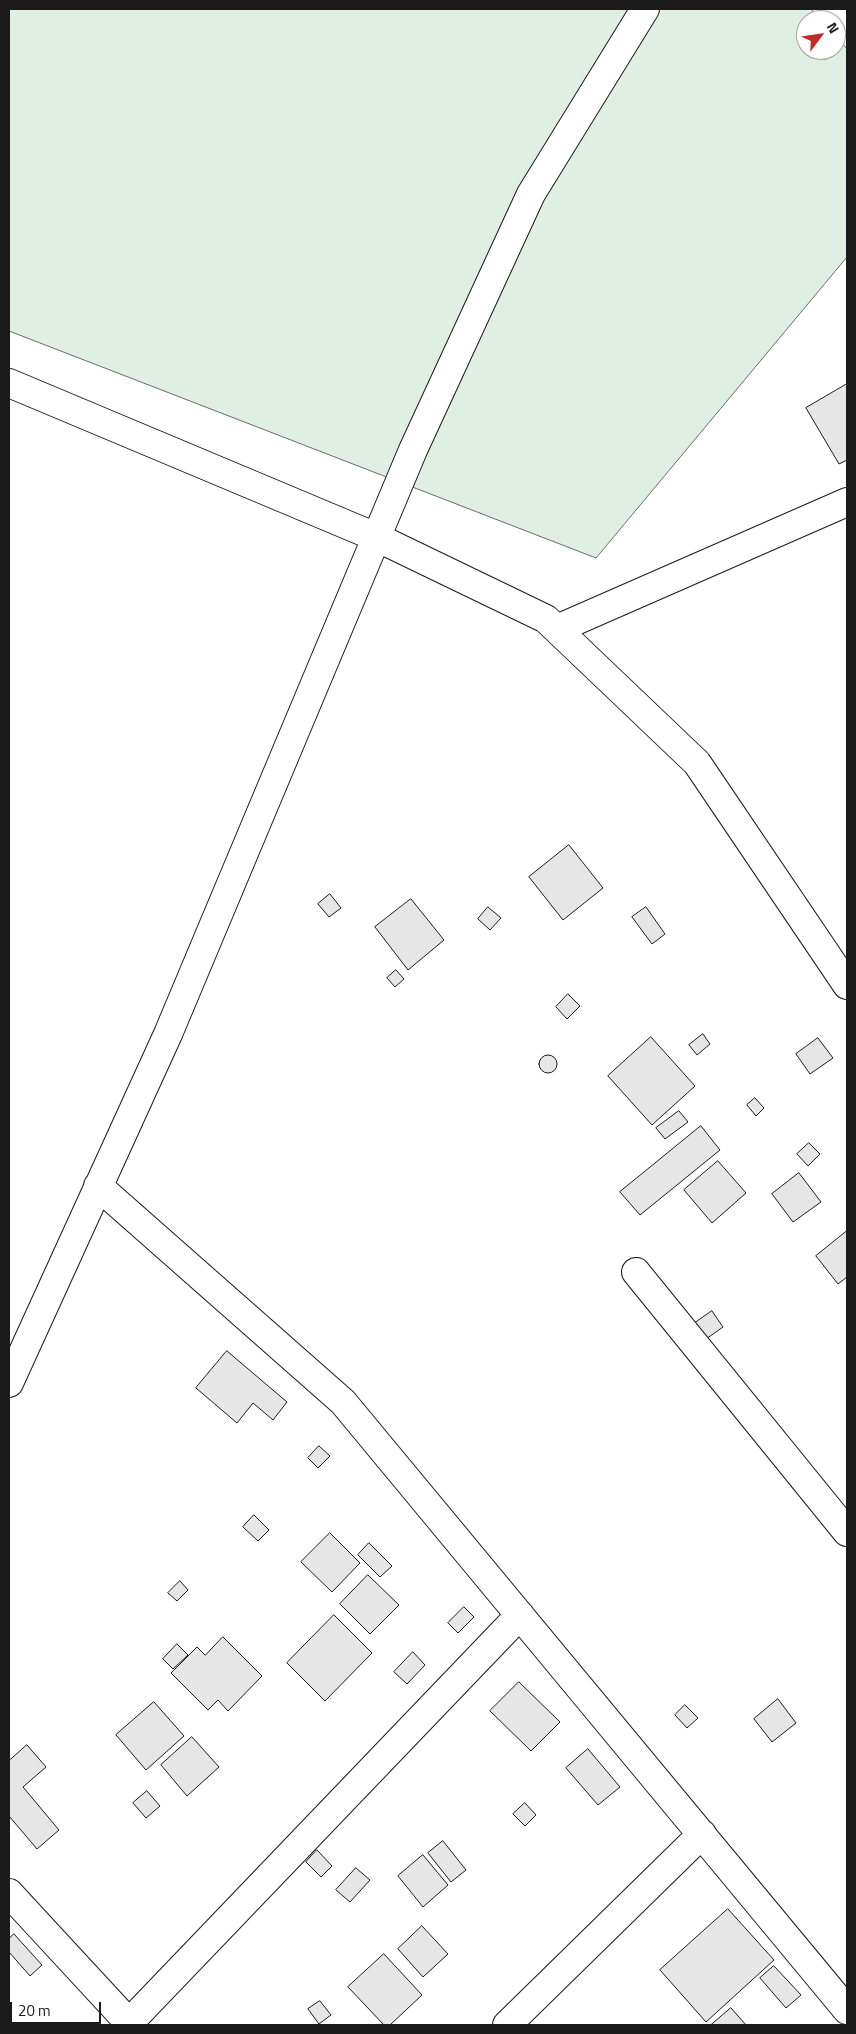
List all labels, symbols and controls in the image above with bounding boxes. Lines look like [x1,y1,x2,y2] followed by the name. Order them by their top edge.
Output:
[796,10,846,60] north arrow
[822,18,845,37] text: N
[12,1992,104,2024] scale bar
[18,1999,51,2022] text: 20 m

